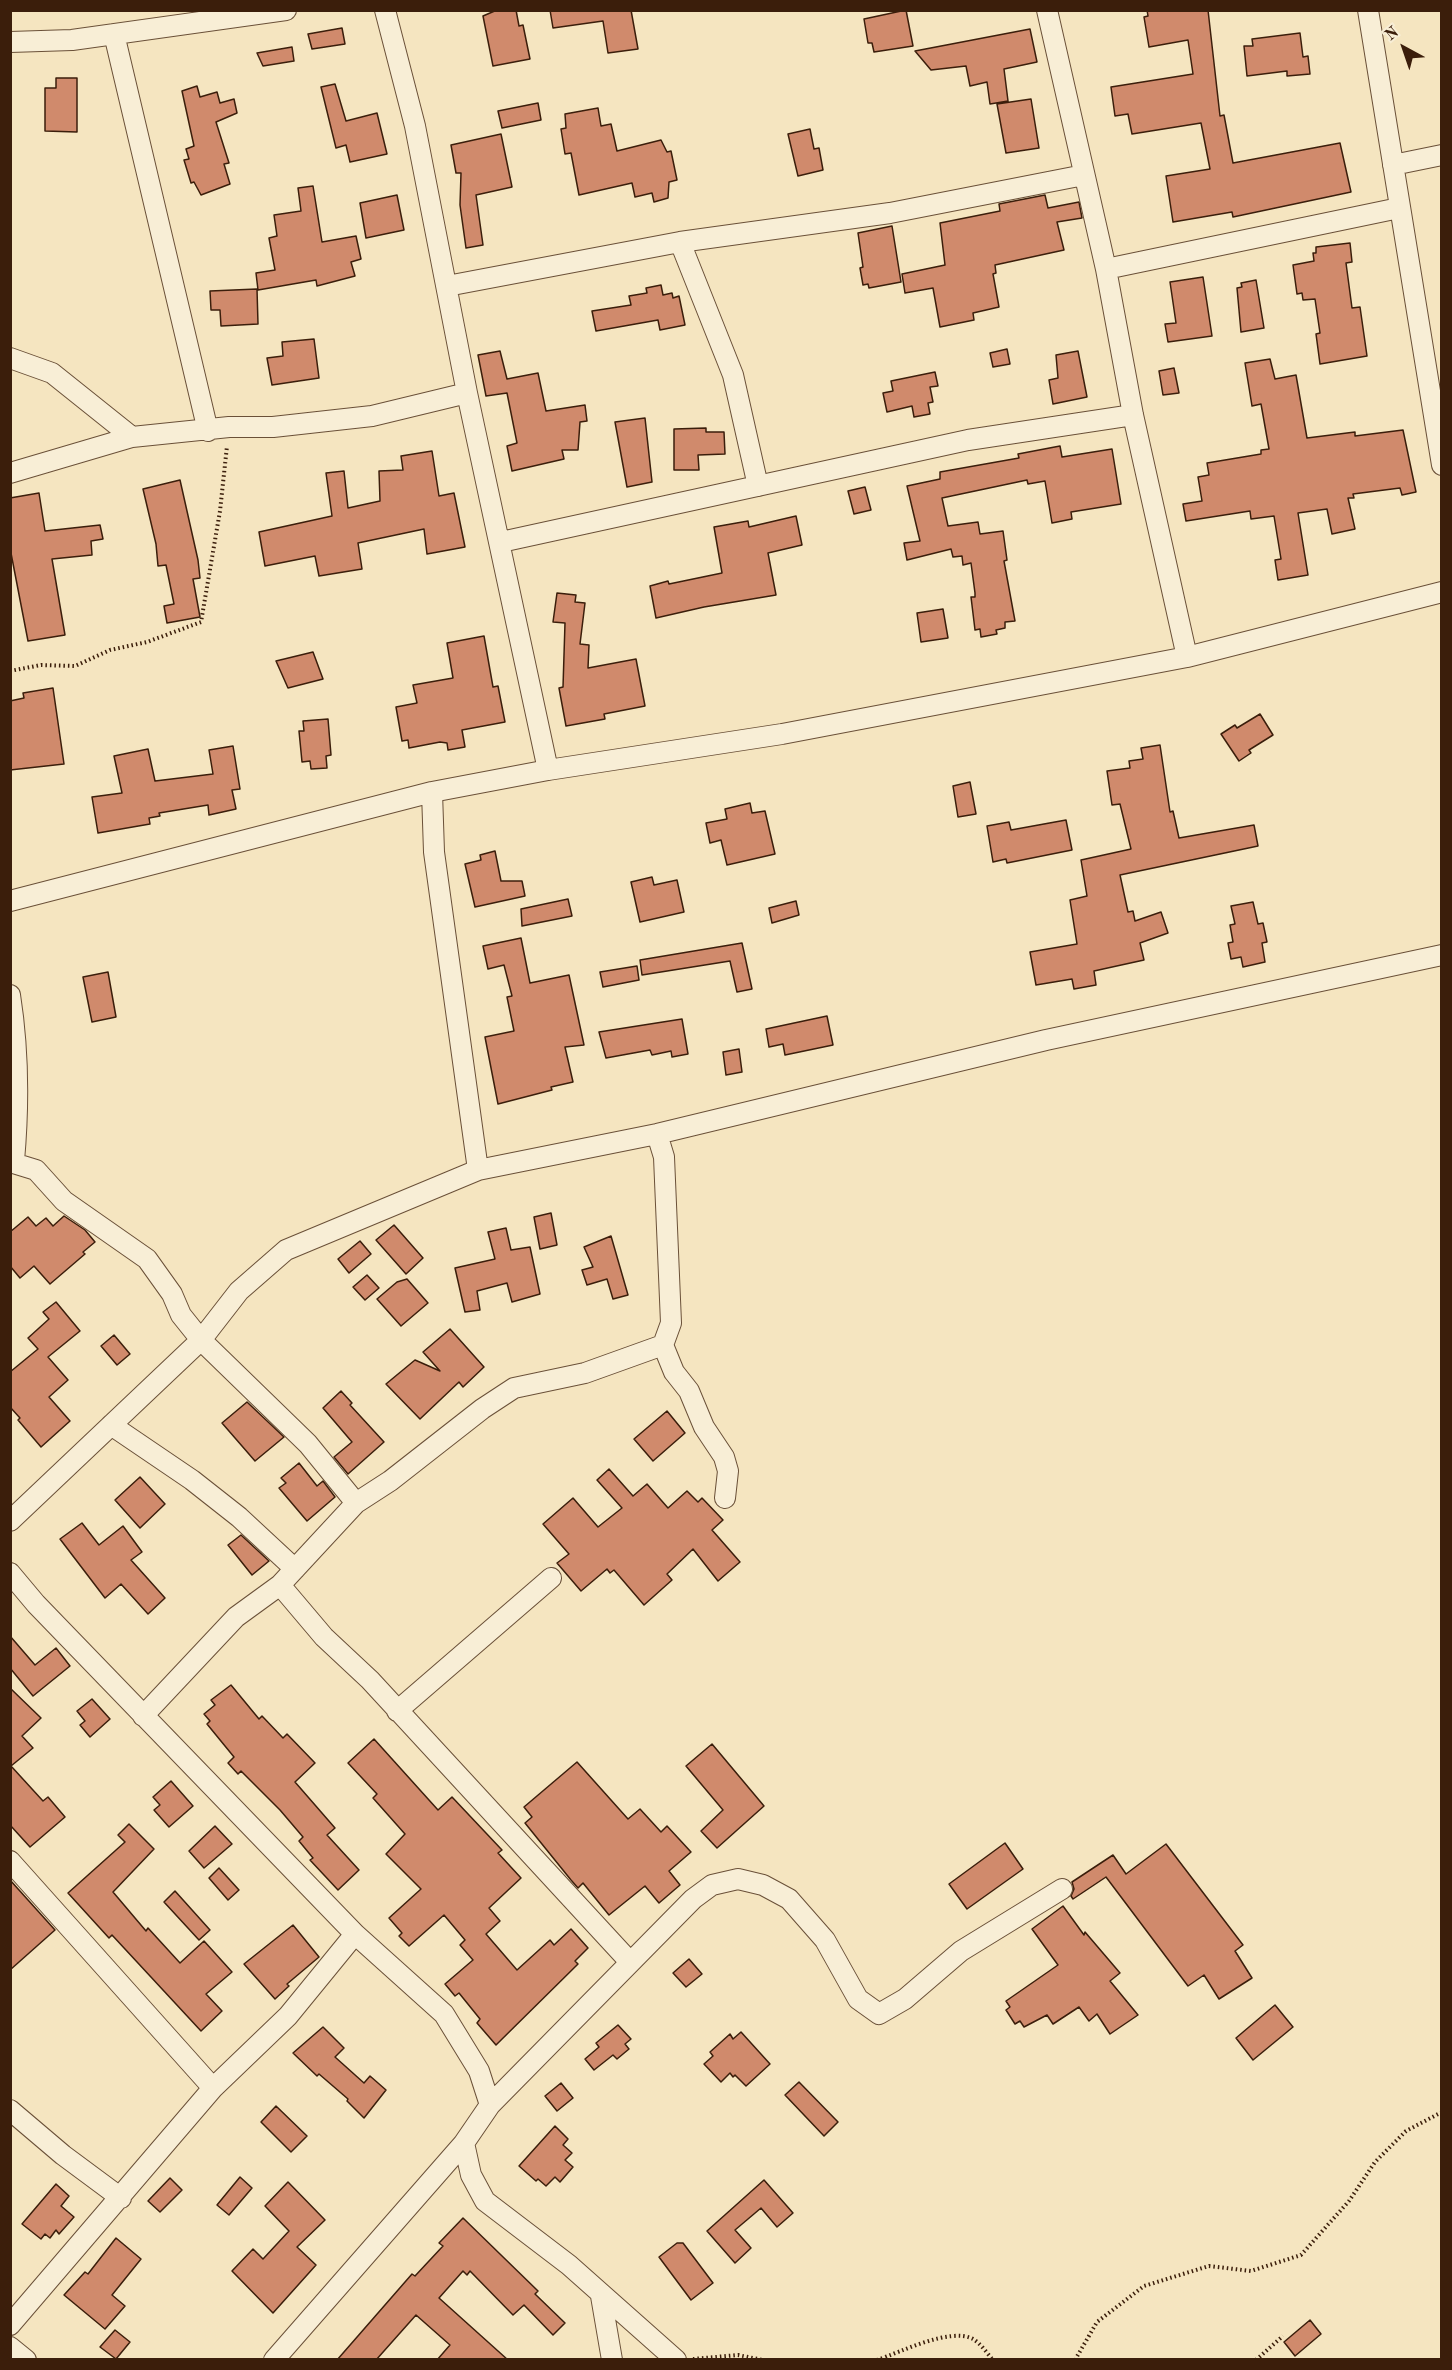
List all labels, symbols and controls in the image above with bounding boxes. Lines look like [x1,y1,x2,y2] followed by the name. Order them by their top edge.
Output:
[1374,18,1434,78] north arrow
[1383,24,1402,44] text: N

